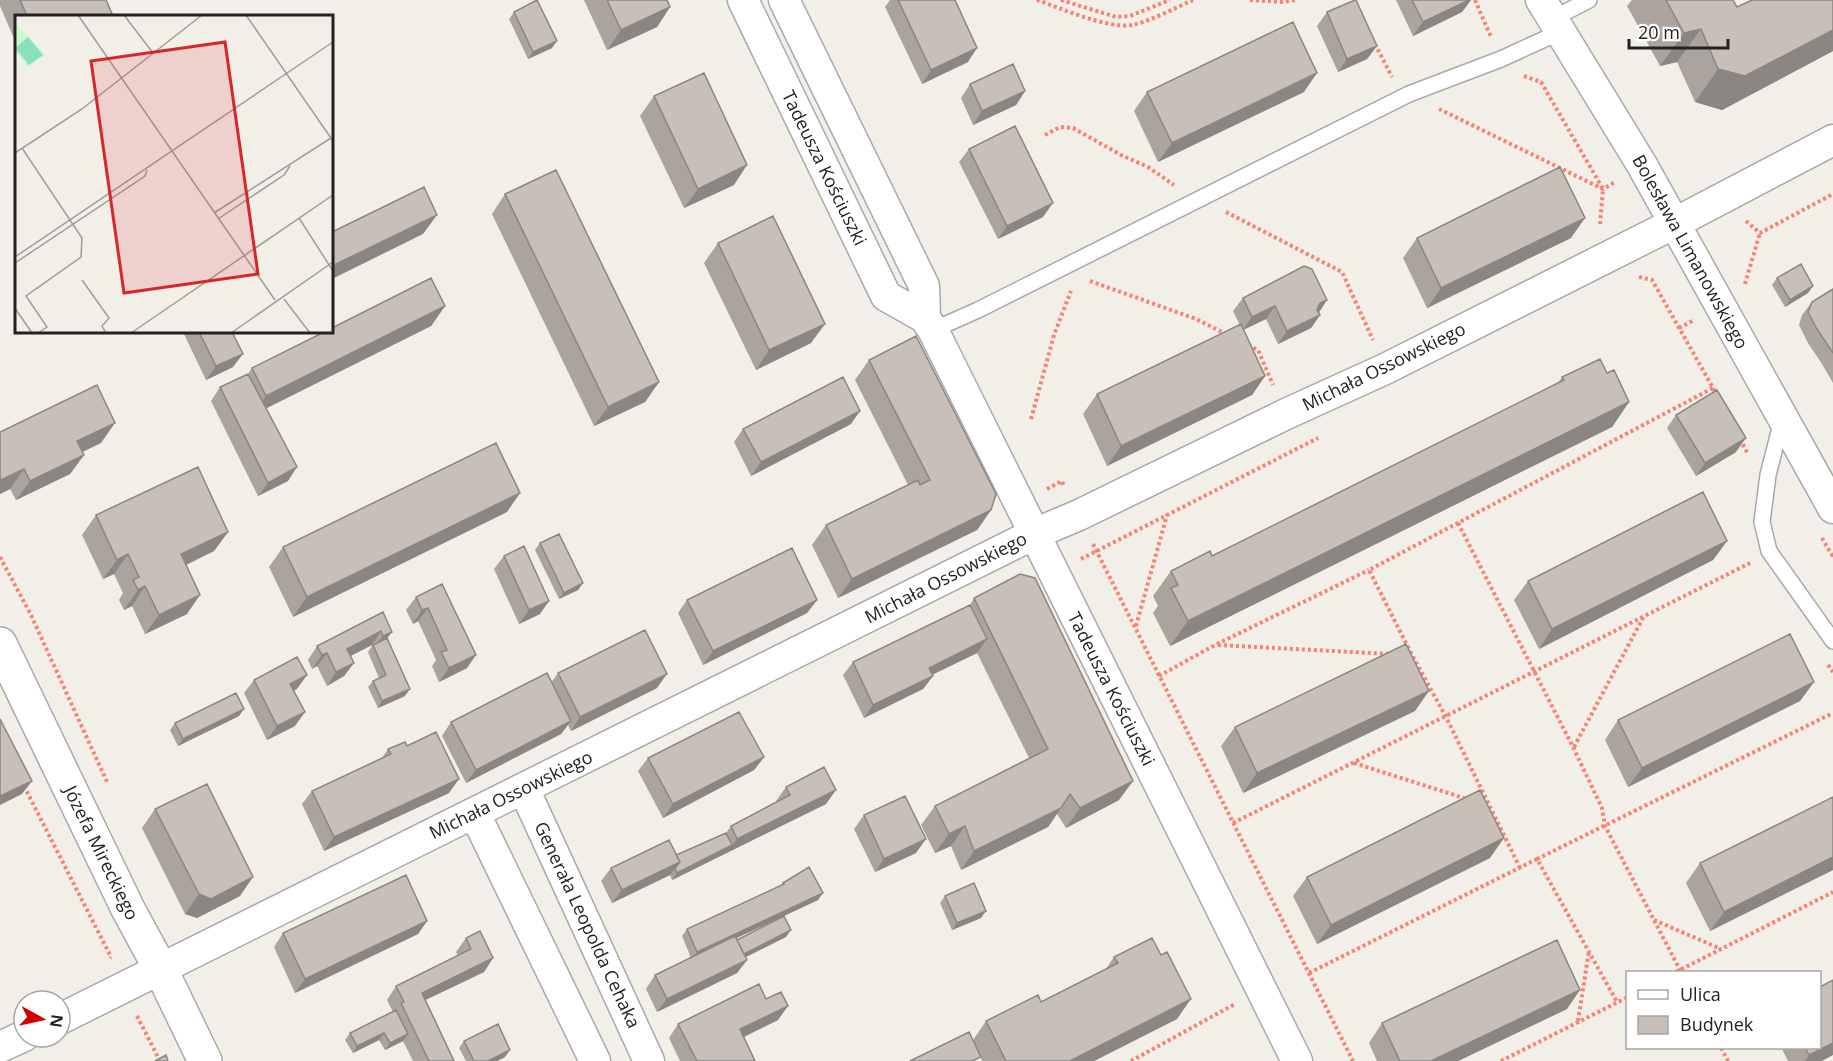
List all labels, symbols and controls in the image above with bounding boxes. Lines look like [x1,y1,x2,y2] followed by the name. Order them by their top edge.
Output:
[1629,12,1728,50] scale bar
[15,15,333,333] inset map
[1638,20,1680,44] text: 20 m
[777,86,873,249] street label: Tadeusza Kościuszki
[1627,150,1754,353] street label: Bolesława Limanowskiego
[1298,316,1469,416] street label: Michała Ossowskiego
[860,526,1031,628] street label: Michała Ossowskiego
[1063,608,1161,769] street label: Tadeusza Kościuszki
[425,744,596,844] street label: Michała Ossowskiego
[58,780,145,924] street label: Józefa Mireckiego
[529,817,646,1032] street label: Generała Leopolda Cehaka
[1626,971,1821,1049] legend
[1680,982,1721,1006] text: Ulica
[12,989,72,1049] north arrow
[1680,1012,1754,1036] text: Budynek
[45,1013,69,1029] text: N

